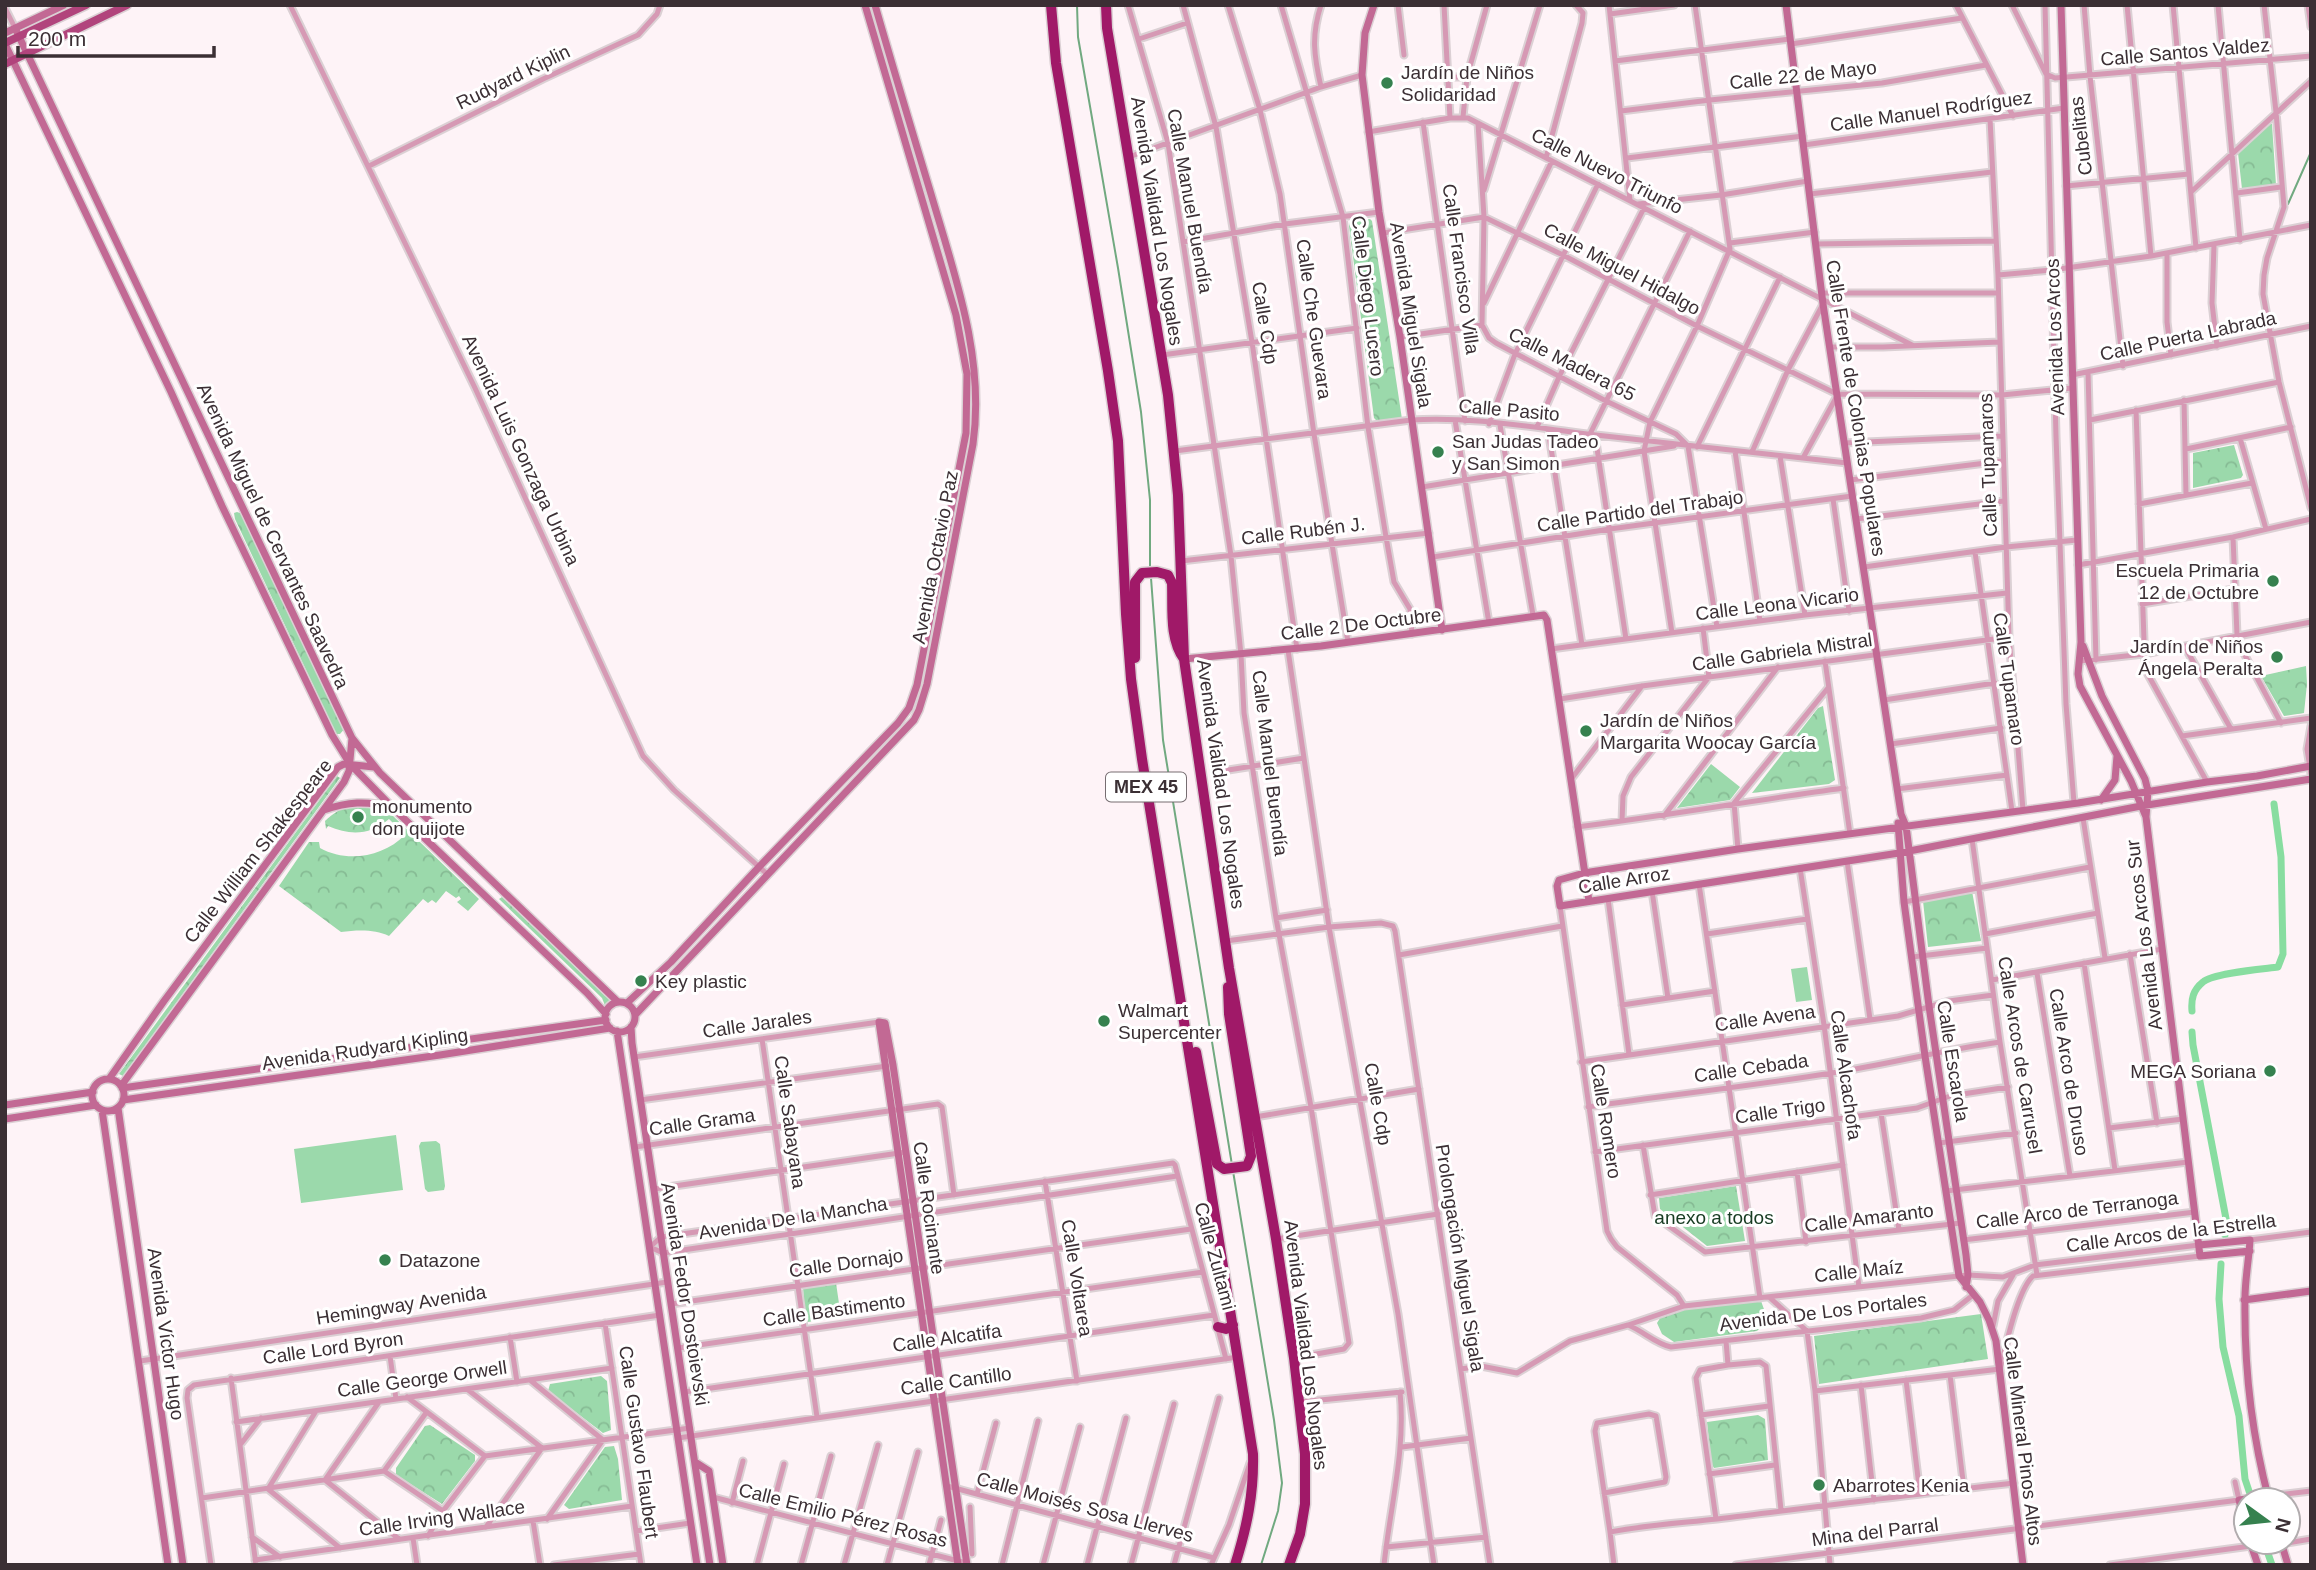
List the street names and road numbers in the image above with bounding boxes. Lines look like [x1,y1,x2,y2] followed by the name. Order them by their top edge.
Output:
[2100,34,2270,70] street label: Calle Santos Valdez
[453,40,573,114] street label: Rudyard Kiplin
[1728,57,1878,93] street label: Calle 22 de Mayo
[1829,86,2033,136] street label: Calle Manuel Rodríguez
[1127,95,1187,347] street label: Avenida Vialidad Los Nogales
[2066,95,2096,177] street label: Cubelitas
[1163,107,1217,295] street label: Calle Manuel Buendía
[1528,124,1686,218] street label: Calle Nuevo Triunfo
[1439,182,1483,356] street label: Calle Francisco Villa
[1348,215,1388,377] street label: Calle Diego Lucero
[1540,219,1704,319] street label: Calle Miguel Hidalgo
[1386,221,1436,410] street label: Avenida Miguel Sigala
[1292,238,1336,401] street label: Calle Che Guevara
[1822,258,1890,558] street label: Calle Frente de Colonias Populares
[2042,258,2068,416] street label: Avenida Los Arcos
[1248,280,1282,366] street label: Calle Cdp
[2098,307,2278,365] street label: Calle Puerta Labrada
[1505,323,1639,405] street label: Calle Madera 65
[458,331,584,569] street label: Avenida Luis Gonzaga Urbina
[193,380,353,692] street label: Avenida Miguel de Cervantes Saavedra
[1975,393,2001,537] street label: Calle Tupamaros
[1458,395,1560,425] street label: Calle Pasito
[908,469,962,645] street label: Avenida Octavio Paz
[1536,486,1744,536] street label: Calle Partido del Trabajo
[1240,513,1366,549] street label: Calle Rubén J.
[1694,584,1860,624] street label: Calle Leona Vicario
[1280,604,1442,644] street label: Calle 2 De Octubre
[1989,611,2029,747] street label: Calle Tupamaro
[1691,629,1873,675] street label: Calle Gabriela Mistral
[1193,658,1249,910] street label: Avenida Vialidad Los Nogales
[1248,669,1292,857] street label: Calle Manuel Buendía
[180,755,336,947] street label: Calle William Shakespeare
[1106,772,1186,802] road number: MEX 45
[2122,838,2166,1032] street label: Avenida Los Arcos Sur
[1576,862,1672,898] street label: Calle Arroz
[1994,955,2046,1155] street label: Calle Arcos de Carrusel
[2045,987,2093,1157] street label: Calle Arco de Druso
[1933,999,1973,1124] street label: Calle Escarola
[1713,1001,1817,1035] street label: Calle Avena
[701,1006,813,1042] street label: Calle Jarales
[1826,1009,1866,1142] street label: Calle Alcachofa
[261,1024,469,1074] street label: Avenida Rudyard Kipling
[1693,1050,1810,1086] street label: Calle Cebada
[770,1054,810,1190] street label: Calle Sabayana
[1360,1061,1396,1147] street label: Calle Cdp
[1587,1062,1625,1180] street label: Calle Romero
[1734,1094,1826,1128] street label: Calle Trigo
[648,1104,757,1140] street label: Calle Grama
[909,1140,949,1276] street label: Calle Rocinante
[1432,1143,1488,1374] street label: Prolongación Miguel Sigala
[657,1181,713,1407] street label: Avenida Fedor Dostoievski
[1975,1187,2180,1233] street label: Calle Arco de Terranoga
[697,1193,889,1243] street label: Avenida De la Mancha
[1191,1200,1239,1312] street label: Calle Zultami
[1803,1200,1935,1236] street label: Calle Amaranto
[2065,1210,2278,1256] street label: Calle Arcos de la Estrella
[1057,1218,1097,1338] street label: Calle Voltarea
[1280,1219,1332,1471] street label: Avenida Vialidad Los Nogales
[788,1245,904,1281] street label: Calle Dornajo
[143,1246,189,1422] street label: Avenida Víctor Hugo
[1813,1256,1905,1286] street label: Calle Maíz
[315,1281,488,1329] street label: Hemingway Avenida
[1718,1289,1928,1335] street label: Avenida De Los Portales
[761,1290,907,1330] street label: Calle Bastimento
[891,1320,1003,1356] street label: Calle Alcatifa
[261,1328,405,1368] street label: Calle Lord Byron
[2000,1335,2046,1547] street label: Calle Mineral Pinos Altos
[615,1344,663,1540] street label: Calle Gustavo Flaubert
[336,1357,508,1401] street label: Calle George Orwell
[899,1363,1013,1399] street label: Calle Cantillo
[974,1468,1196,1546] street label: Calle Moisés Sosa Llerves
[736,1479,950,1551] street label: Calle Emilio Pérez Rosas
[358,1496,526,1540] street label: Calle Irving Wallace
[1810,1514,1940,1550] street label: Mina del Parral

